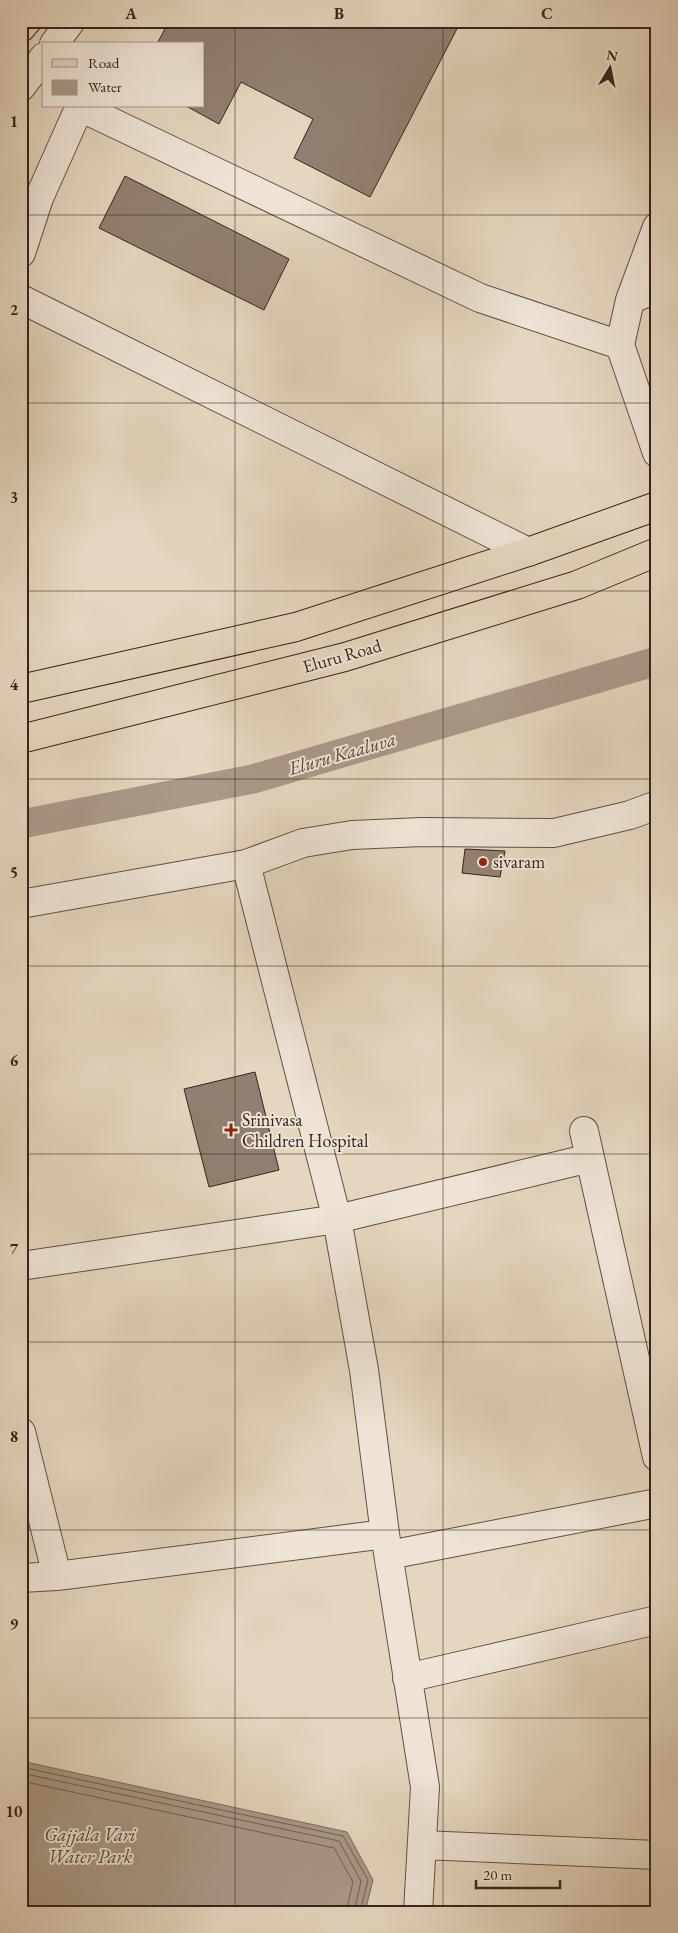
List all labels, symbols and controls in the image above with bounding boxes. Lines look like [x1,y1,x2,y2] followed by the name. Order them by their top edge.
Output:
[124,3,137,24] text: A
[334,3,344,24] text: B
[541,3,553,24] text: C
[42,42,205,108] legend
[586,42,636,92] north arrow
[605,45,620,65] text: N
[88,53,120,72] text: Road
[88,77,122,96] text: Water
[10,111,18,132] text: 1
[10,299,19,320] text: 2
[10,487,18,508] text: 3
[300,633,385,678] street label: Eluru Road
[10,674,19,695] text: 4
[285,726,399,781] water label: Eluru Kaaluva
[493,850,545,873] place label: sivaram
[477,856,489,868] marker: sivaram
[10,862,18,883] text: 5
[10,1050,19,1071] text: 6
[242,1108,368,1152] place label: Srinivasa Children Hospital
[224,1123,238,1137] marker: Srinivasa Children Hospital
[10,1238,19,1259] text: 7
[10,1426,18,1447] text: 8
[10,1613,19,1634] text: 9
[6,1801,23,1822] text: 10
[44,1822,137,1869] water label: Gajjala Vari Water Park
[476,1858,559,1890] scale bar
[483,1865,512,1884] text: 20 m

